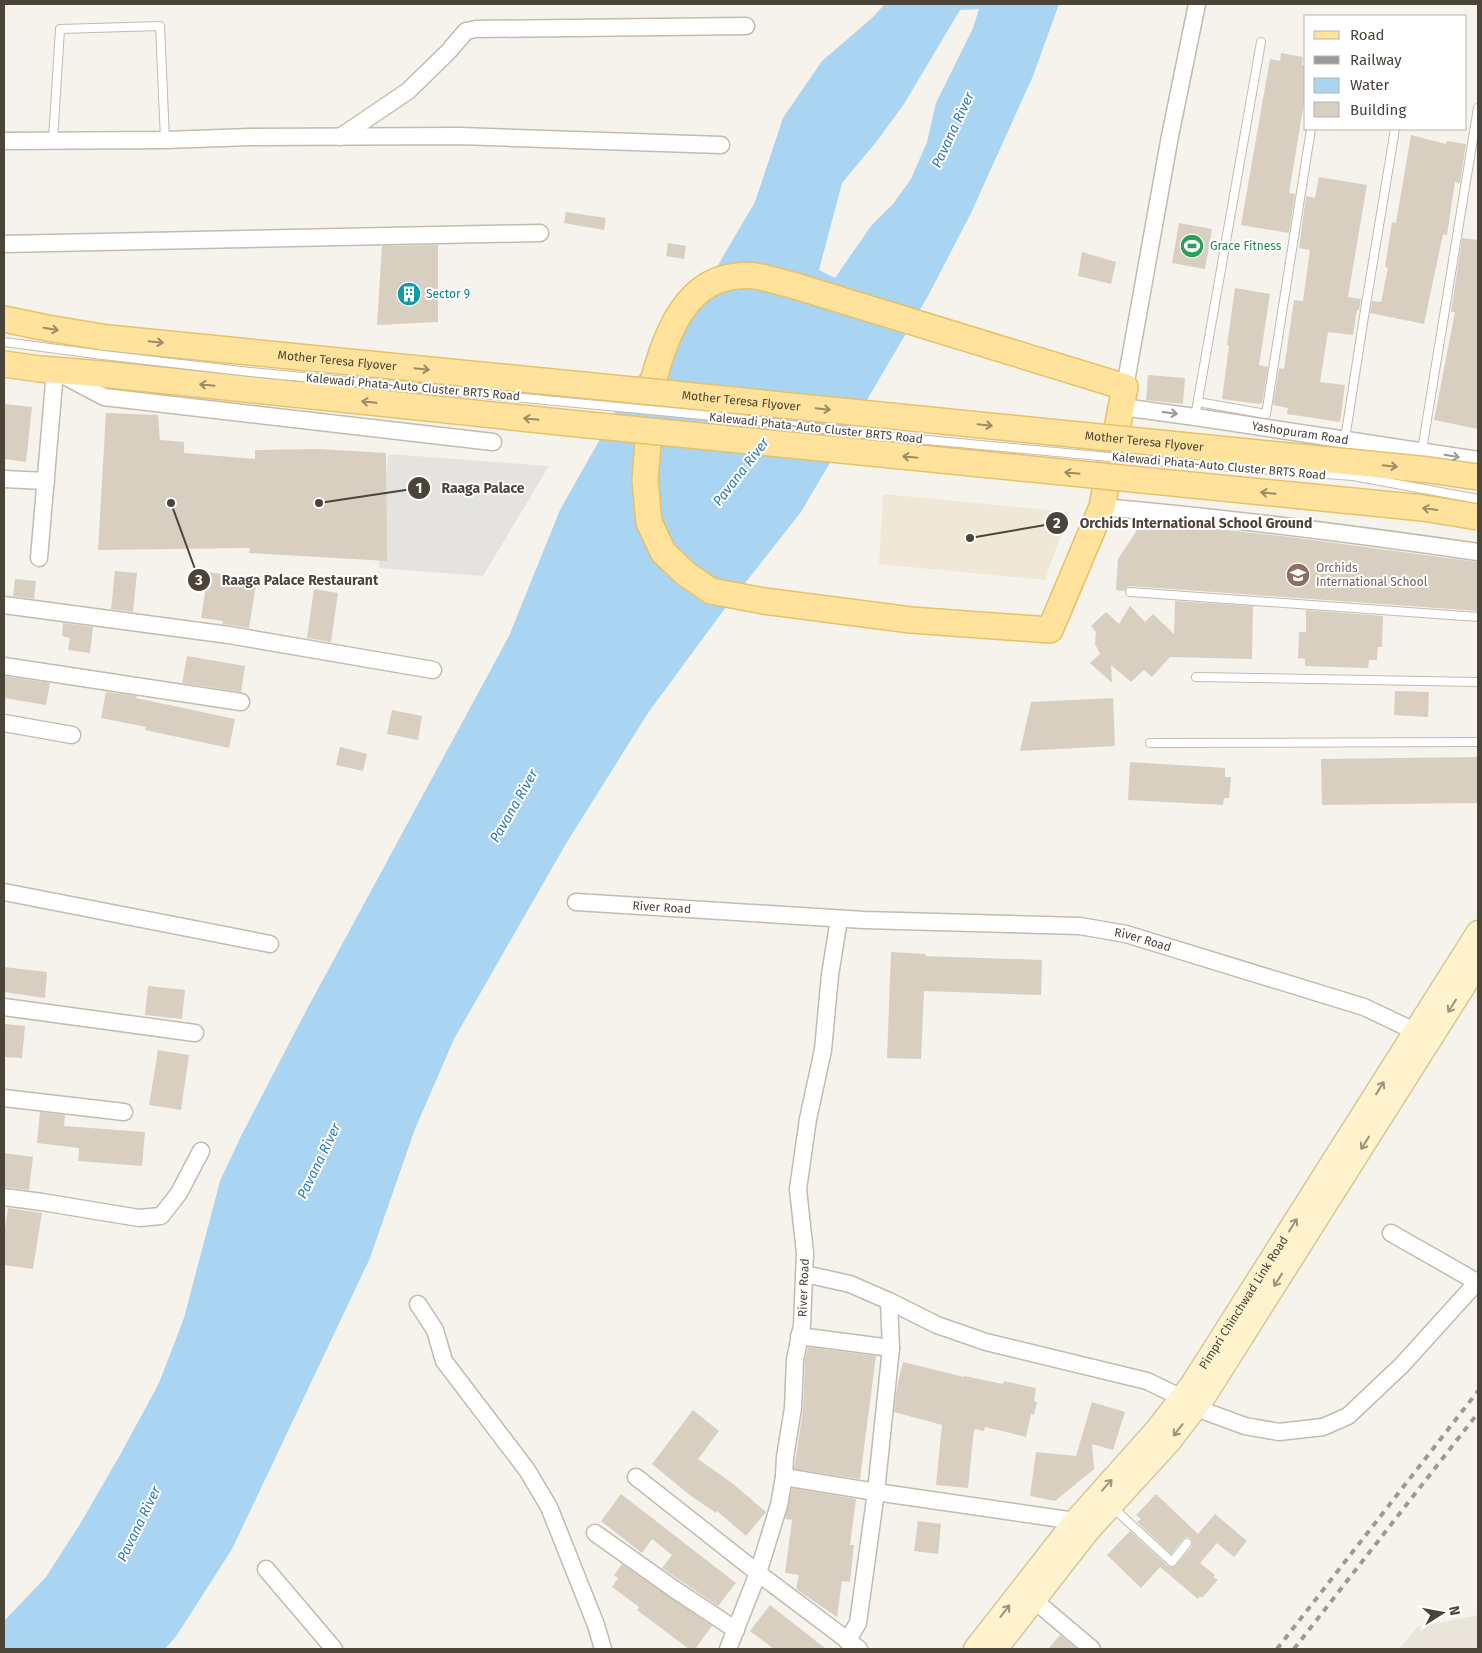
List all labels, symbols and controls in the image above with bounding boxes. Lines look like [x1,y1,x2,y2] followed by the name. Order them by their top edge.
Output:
[1304,15,1467,130] legend
[1350,26,1385,44] text: Road
[1350,51,1402,69] text: Railway
[1350,76,1389,94] text: Water
[928,89,978,171] water label: Pavana River
[1350,101,1406,119] text: Building
[1179,233,1205,259] sports icon: Grace Fitness
[1210,239,1282,253] place label: Grace Fitness
[396,281,422,307] building icon: Sector 9
[426,287,470,301] place label: Sector 9
[43,324,59,334] one-way arrow
[148,338,164,347] one-way arrow
[277,348,398,374] street label: Mother Teresa Flyover
[414,364,430,374] one-way arrow
[305,371,521,403] street label: Kalewadi Phata-Auto Cluster BRTS Road
[200,380,216,390] one-way arrow
[681,388,802,414] street label: Mother Teresa Flyover
[361,397,377,407] one-way arrow
[815,404,831,414] one-way arrow
[1162,409,1178,419] one-way arrow
[708,410,924,446] street label: Kalewadi Phata-Auto Cluster BRTS Road
[523,414,539,424] one-way arrow
[1251,419,1350,447] street label: Yashopuram Road
[976,421,992,430] one-way arrow
[1084,428,1205,454] street label: Mother Teresa Flyover
[709,434,773,509] water label: Pavana River
[1111,450,1327,482] street label: Kalewadi Phata-Auto Cluster BRTS Road
[1444,451,1460,461] one-way arrow
[902,452,918,462] one-way arrow
[1382,461,1398,471] one-way arrow
[1064,469,1080,478] one-way arrow
[407,473,535,502] callout: Raaga Palace
[416,479,422,497] text: 1
[441,480,525,497] text: Raaga Palace
[1261,488,1277,498] one-way arrow
[1422,504,1438,514] one-way arrow
[1044,508,1322,537] callout: Orchids International School Ground
[1053,514,1061,532] text: 2
[1080,515,1312,532] text: Orchids International School Ground
[1316,561,1428,589] place label: Orchids International School
[1285,562,1311,588] school or university icon: Orchids International School
[187,565,388,594] callout: Raaga Palace Restaurant
[194,571,203,589] text: 3
[222,572,379,589] text: Raaga Palace Restaurant
[486,766,542,846] water label: Pavana River
[632,899,692,916] street label: River Road
[1113,925,1173,954] street label: River Road
[1447,998,1457,1012] one-way arrow
[1375,1081,1385,1095] one-way arrow
[293,1120,345,1201] water label: Pavana River
[1360,1135,1370,1149] one-way arrow
[1288,1219,1298,1233] one-way arrow
[1196,1233,1291,1372] street label: Pimpri Chinchwad Link Road
[795,1258,812,1317] street label: River Road
[1273,1273,1283,1287] one-way arrow
[1173,1423,1184,1436] one-way arrow
[1101,1478,1113,1491] one-way arrow
[113,1483,165,1564] water label: Pavana River
[1417,1588,1467,1638] north arrow
[1445,1604,1464,1617] text: N
[999,1605,1010,1618] one-way arrow

